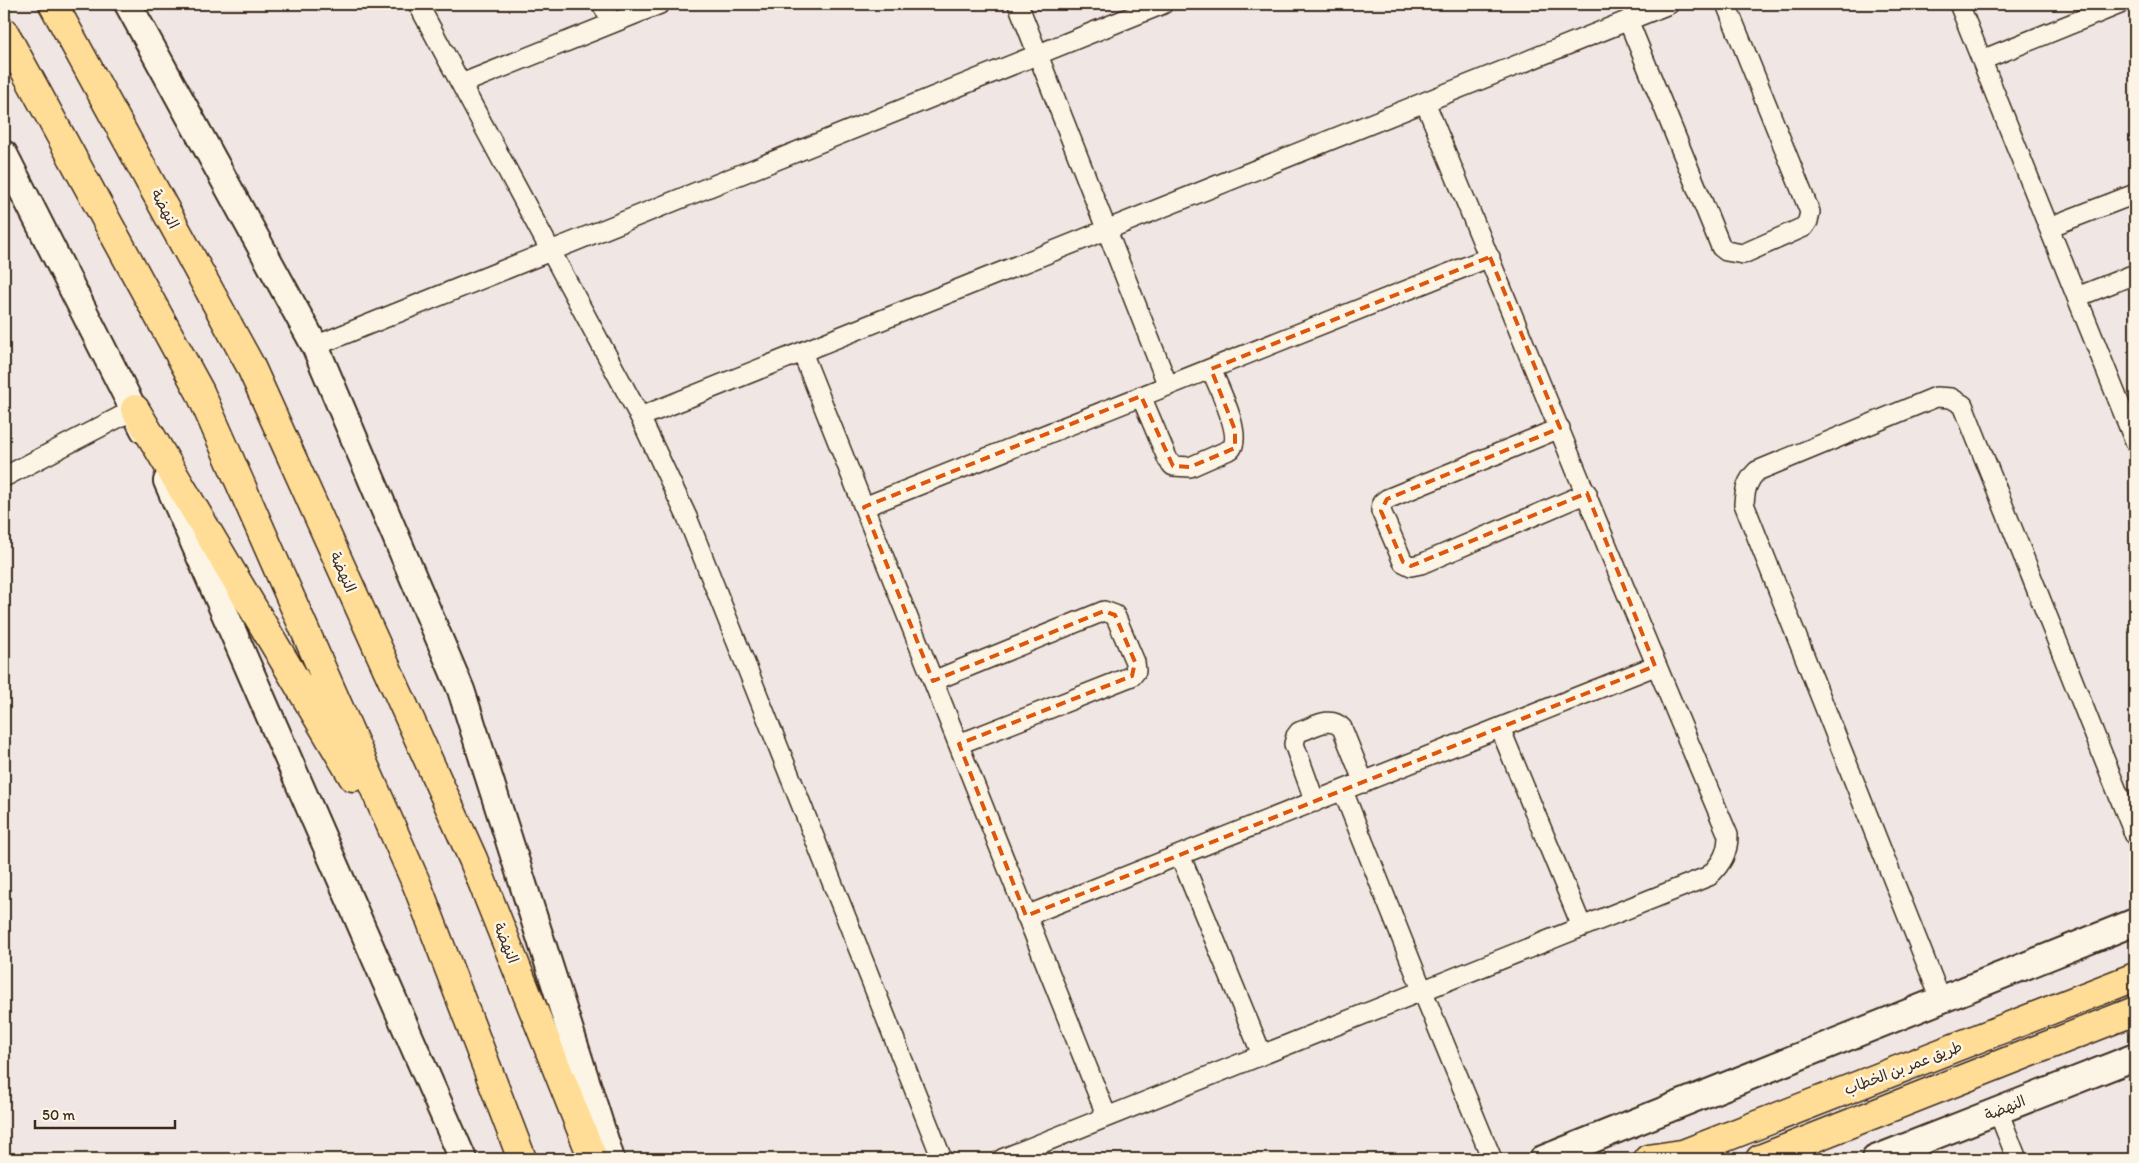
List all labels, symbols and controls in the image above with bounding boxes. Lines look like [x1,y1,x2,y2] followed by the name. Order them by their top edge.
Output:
[147,186,183,232] street label: النهضة
[326,549,360,595] street label: النهضة
[490,920,522,966] street label: النهضة
[1842,1037,1964,1099] street label: طريق عمر بن الخطاب
[1982,1092,2028,1124] street label: النهضة
[35,1098,175,1130] scale bar
[42,1106,75,1124] text: 50 m

